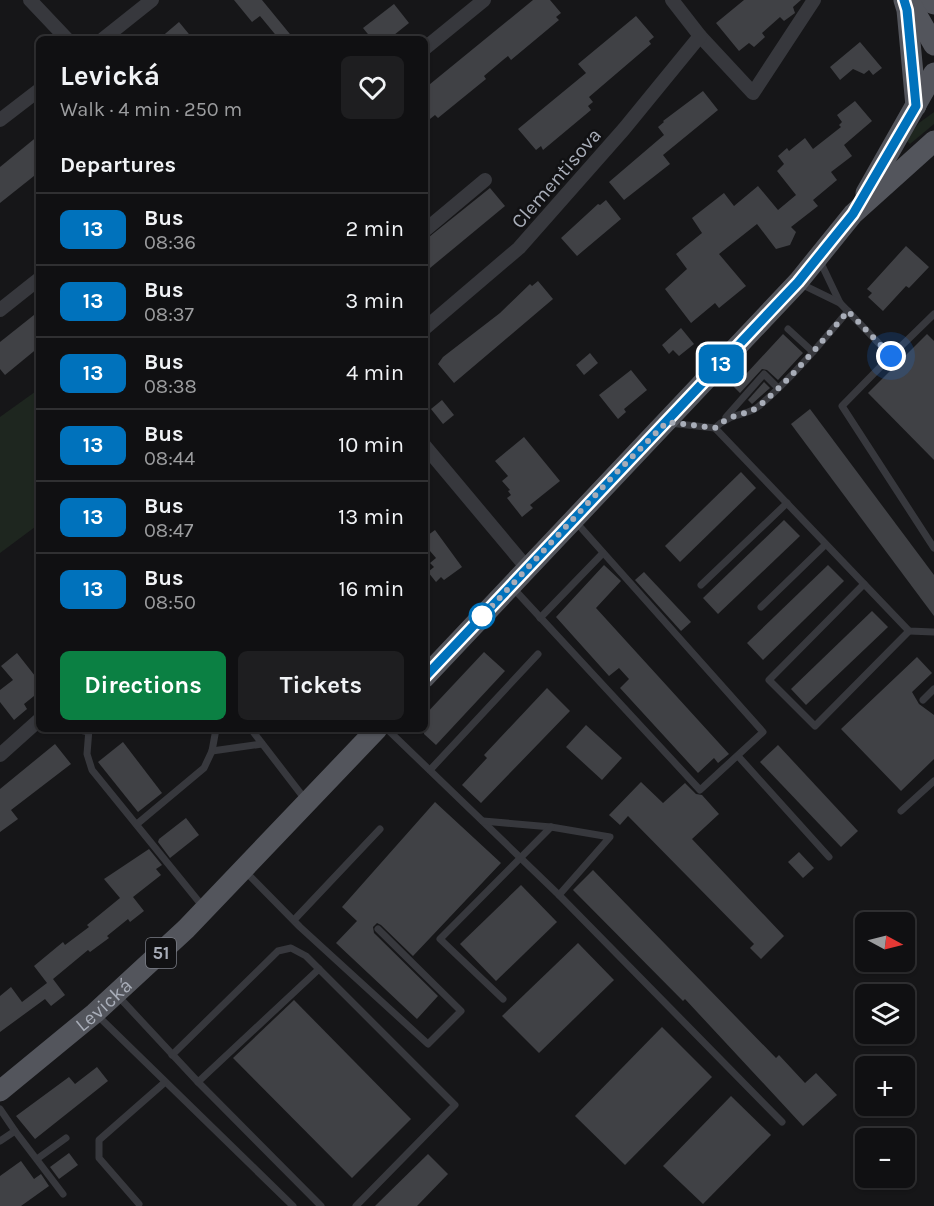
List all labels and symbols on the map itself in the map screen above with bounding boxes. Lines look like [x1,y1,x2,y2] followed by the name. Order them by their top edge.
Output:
[507,124,606,233] street label: Clementisova
[876,341,906,371] your location
[694,344,748,384] line badge: 13
[469,603,495,629] unlabelled marker
[855,912,915,972] north arrow
[146,938,176,968] road number: 51
[71,974,137,1036] street label: Levická

